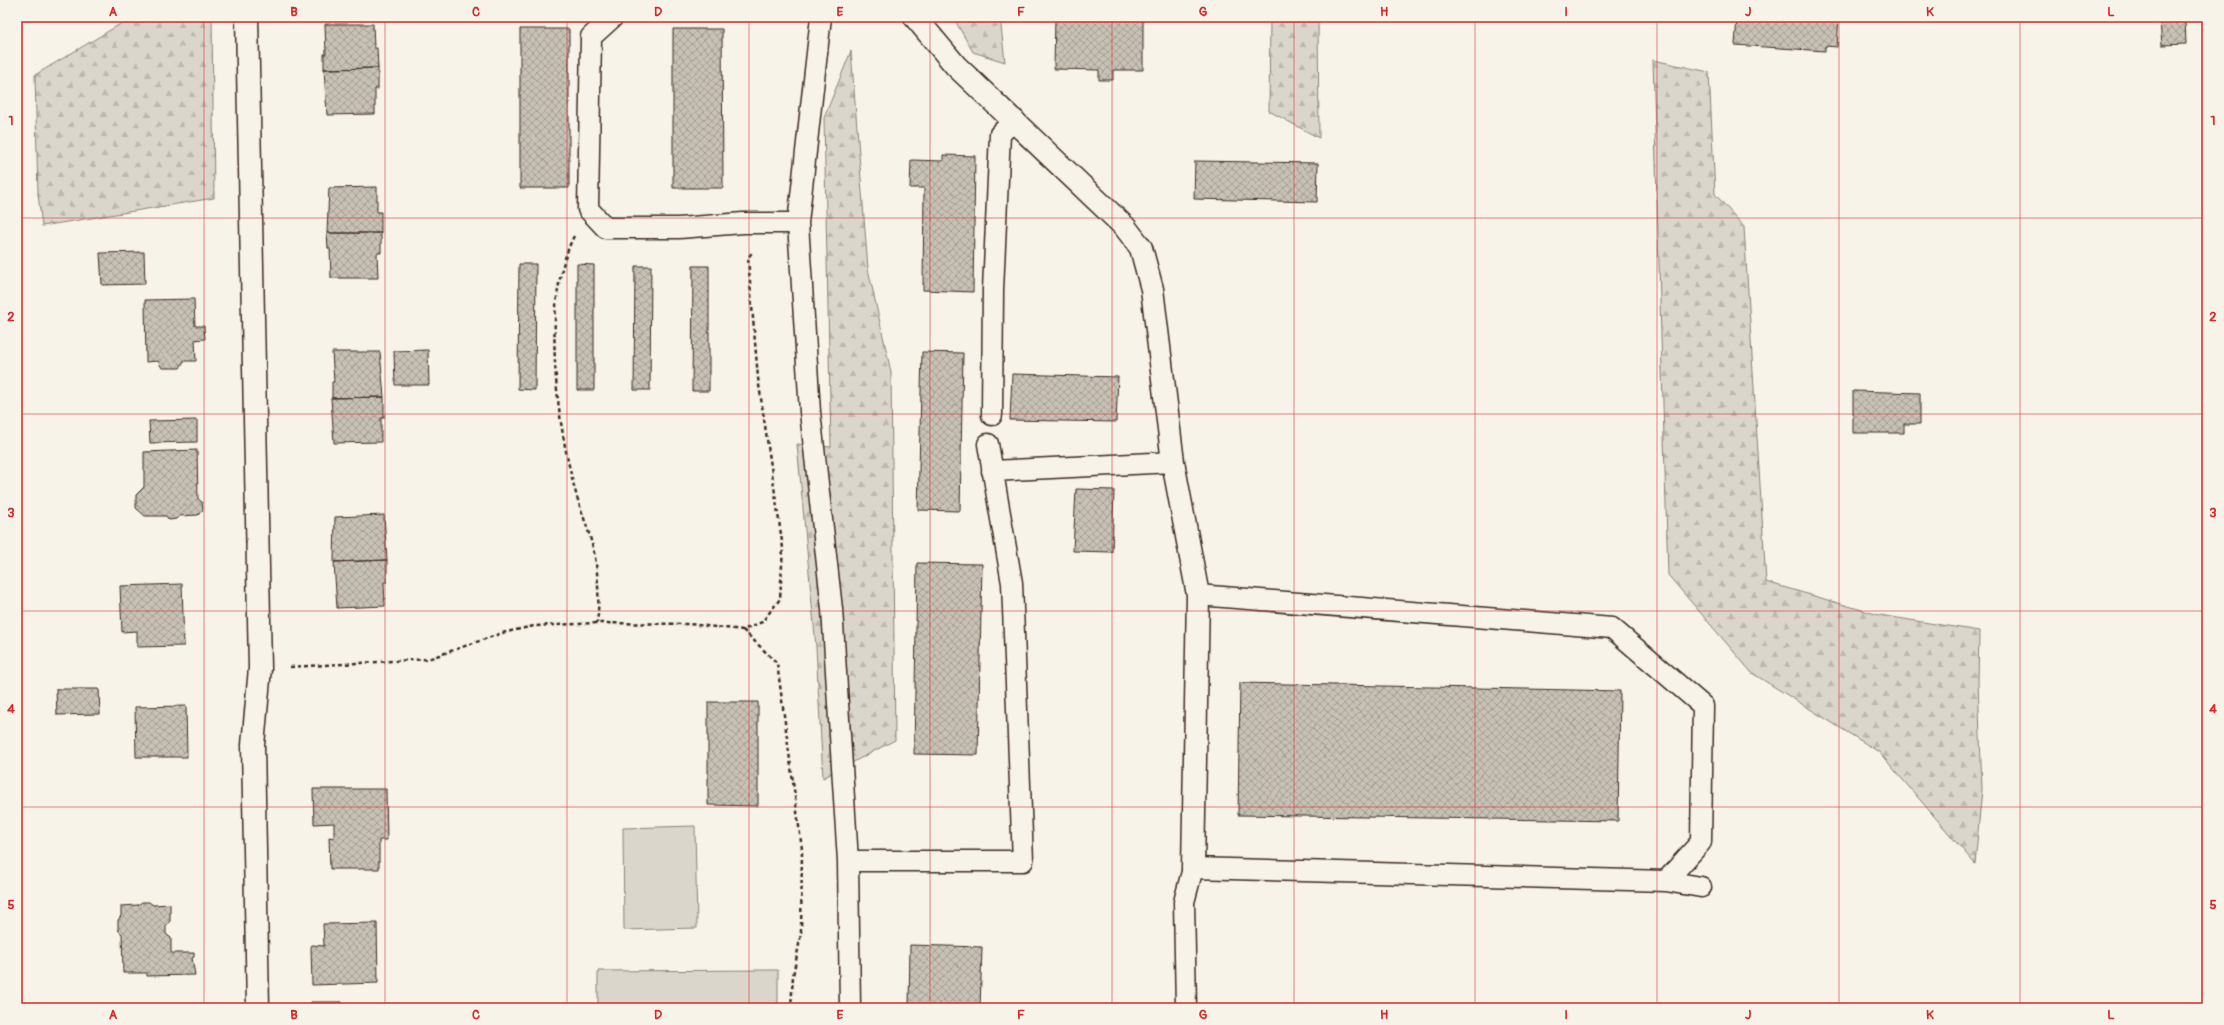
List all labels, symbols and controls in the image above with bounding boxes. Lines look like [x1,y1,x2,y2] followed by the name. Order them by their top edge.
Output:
[109,4,118,20] text: A
[290,4,298,20] text: B
[472,4,480,20] text: C
[654,4,662,20] text: D
[837,4,844,20] text: E
[1017,4,1025,20] text: F
[1199,4,1208,20] text: G
[1380,4,1388,20] text: H
[1564,4,1568,20] text: I
[1745,4,1751,20] text: J
[1926,4,1934,20] text: K
[2107,4,2115,20] text: L
[8,113,14,129] text: 1
[2210,113,2216,129] text: 1
[7,309,15,325] text: 2
[2209,309,2217,325] text: 2
[7,505,15,521] text: 3
[2209,505,2217,521] text: 3
[7,701,15,717] text: 4
[2209,701,2217,717] text: 4
[7,897,15,913] text: 5
[2209,897,2217,913] text: 5
[109,1007,118,1023] text: A
[290,1007,298,1023] text: B
[472,1007,480,1023] text: C
[654,1007,662,1023] text: D
[837,1007,844,1023] text: E
[1017,1007,1025,1023] text: F
[1199,1007,1208,1023] text: G
[1380,1007,1388,1023] text: H
[1564,1007,1568,1023] text: I
[1745,1007,1751,1023] text: J
[1926,1007,1934,1023] text: K
[2107,1007,2115,1023] text: L

